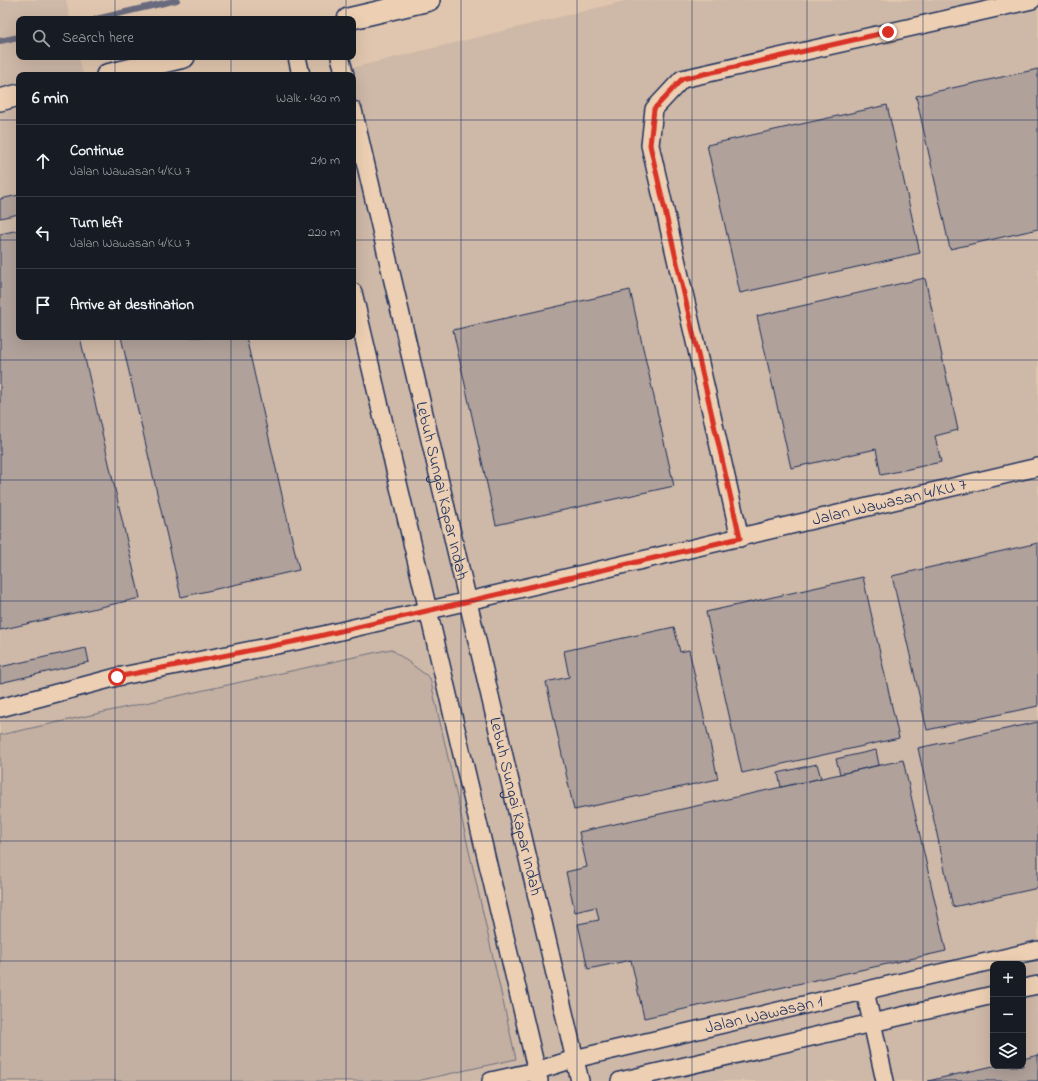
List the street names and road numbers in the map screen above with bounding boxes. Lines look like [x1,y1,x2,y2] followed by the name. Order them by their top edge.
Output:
[409,399,475,583] street label: Lebuh Sungai Kapar Indah
[810,472,969,532] street label: Jalan Wawasan 4/KU 7
[483,714,549,898] street label: Lebuh Sungai Kapar Indah
[702,988,826,1040] street label: Jalan Wawasan 1

